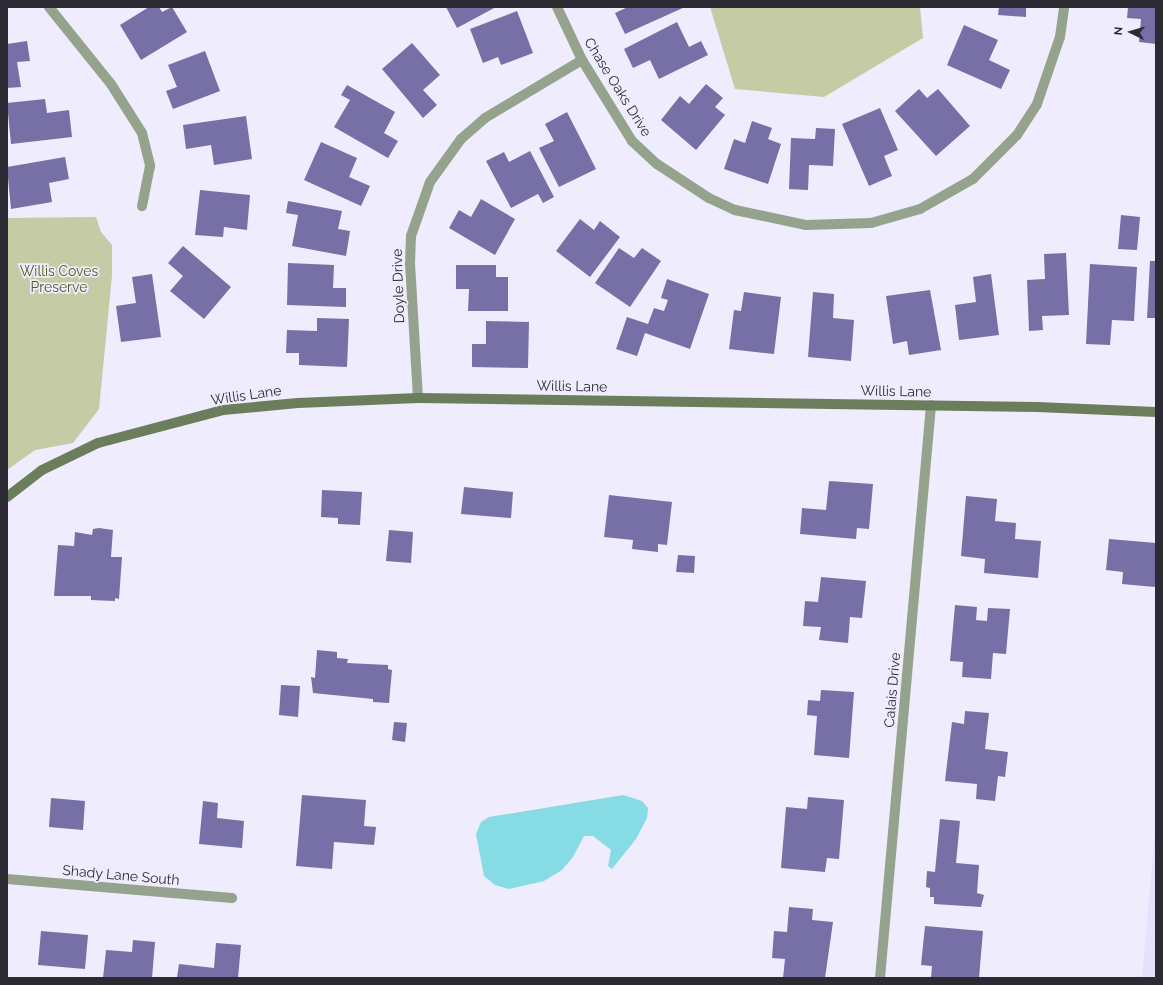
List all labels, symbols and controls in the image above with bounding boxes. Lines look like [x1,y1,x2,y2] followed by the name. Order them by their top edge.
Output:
[1111,12,1151,52] north arrow
[1112,26,1125,36] text: N
[581,35,655,139] street label: Chase Oaks Drive
[388,248,408,324] street label: Doyle Drive
[20,263,98,296] park label: Willis Coves Preserve
[536,377,608,395] street label: Willis Lane
[210,382,282,408] street label: Willis Lane
[860,382,932,400] street label: Willis Lane
[880,652,904,728] street label: Calais Drive
[62,861,180,889] street label: Shady Lane South

